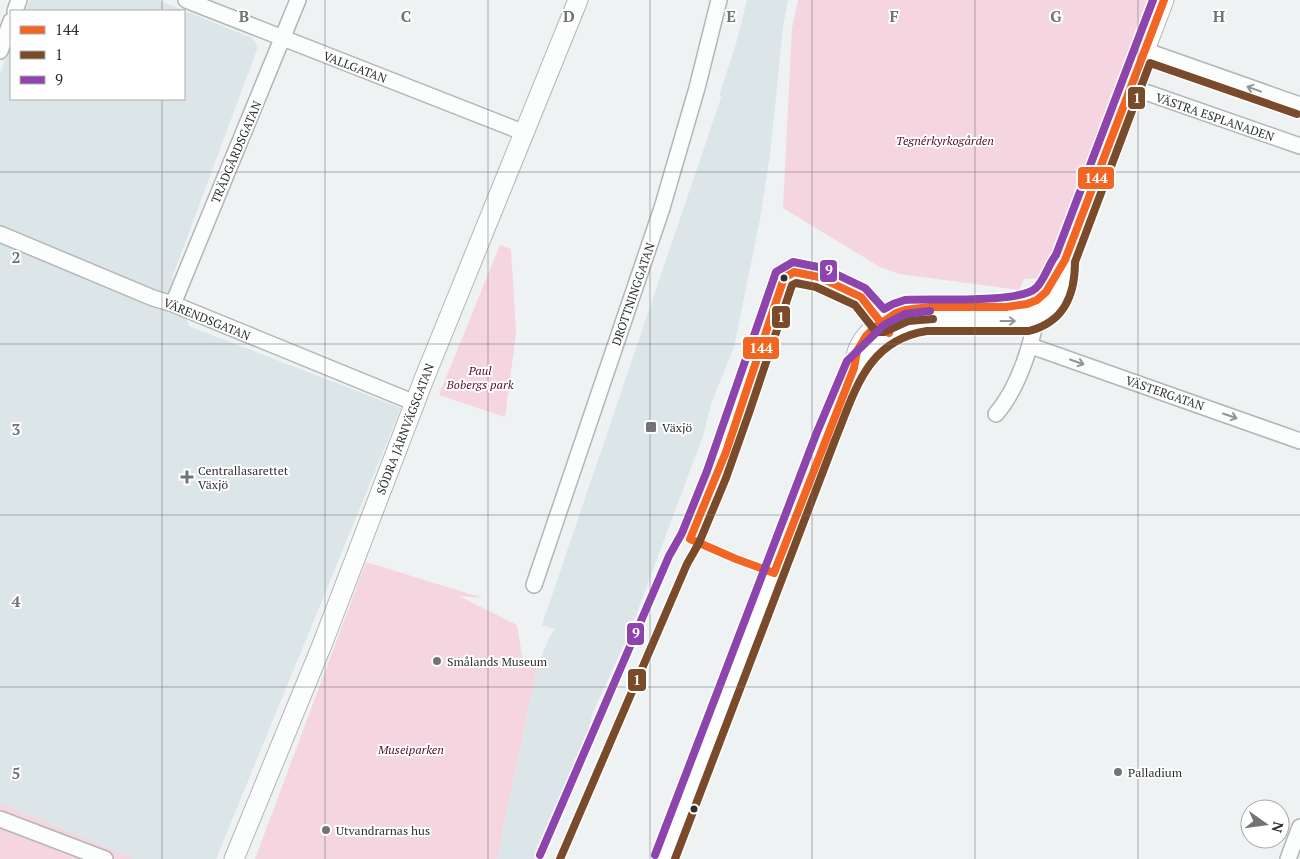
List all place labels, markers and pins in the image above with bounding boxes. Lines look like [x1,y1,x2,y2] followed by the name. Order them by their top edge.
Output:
[779,273,789,283] unlabelled marker
[644,420,658,434] marker: Växjö
[662,420,693,435] place label: Växjö
[198,463,289,492] place label: Centrallasarettet Växjö
[180,470,194,484] marker: Centrallasarettet Växjö
[447,654,548,669] place label: Smålands Museum
[431,655,443,667] marker: Smålands Museum
[1128,765,1183,780] place label: Palladium
[1112,766,1124,778] marker: Palladium
[689,804,699,814] unlabelled marker
[336,823,430,838] place label: Utvandrarnas hus
[320,824,332,836] marker: Utvandrarnas hus

